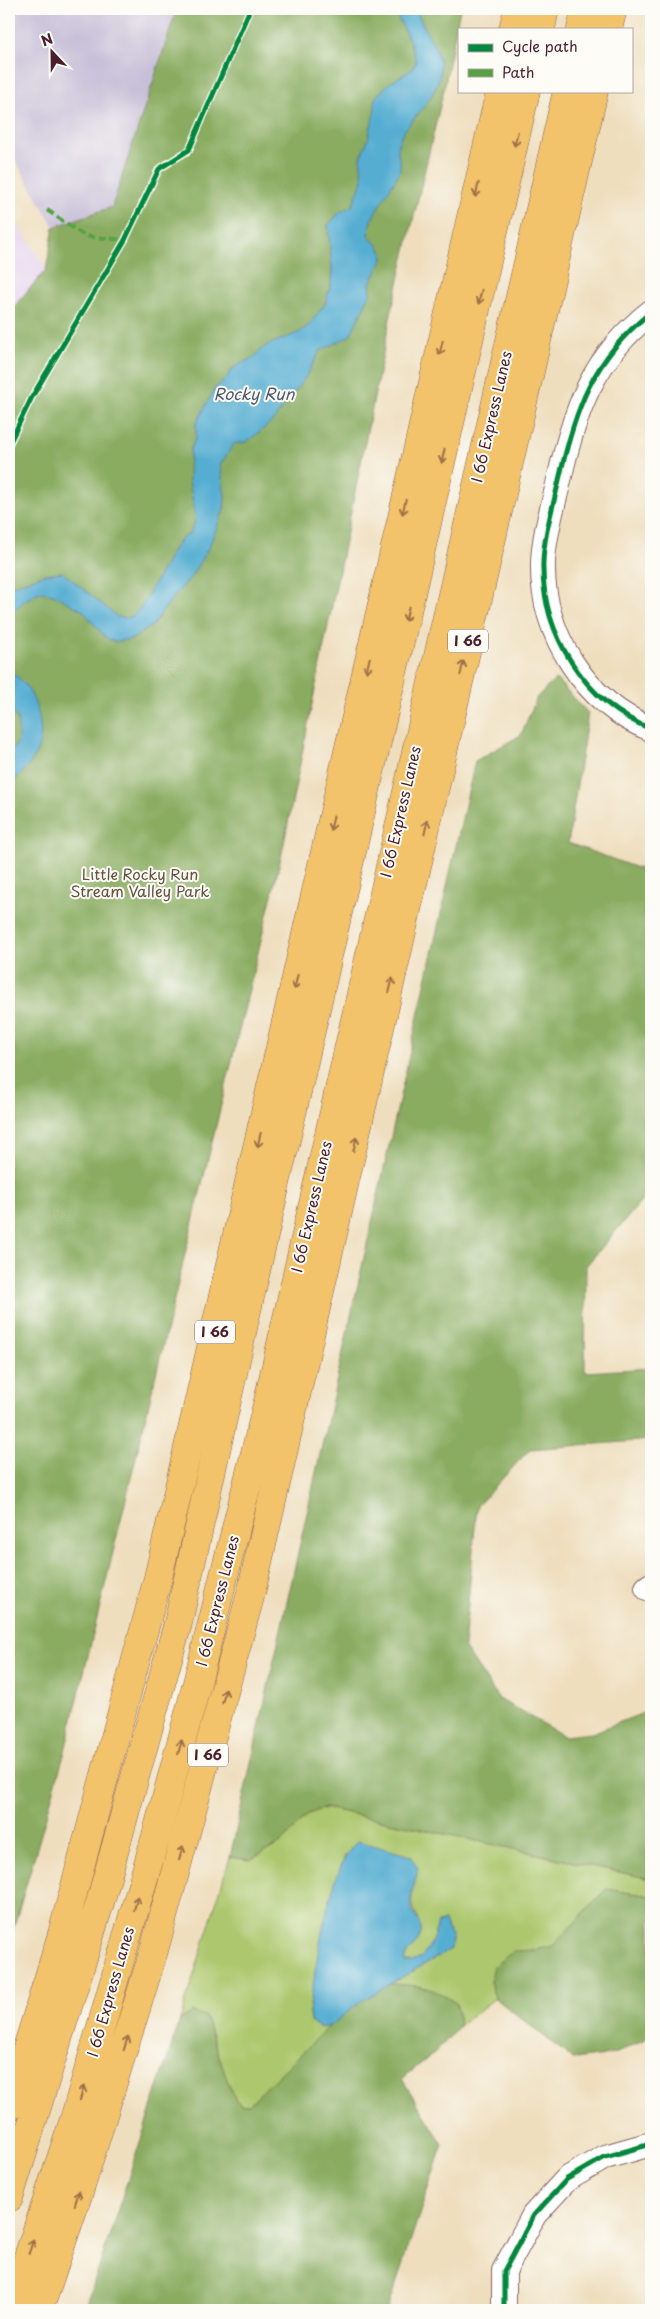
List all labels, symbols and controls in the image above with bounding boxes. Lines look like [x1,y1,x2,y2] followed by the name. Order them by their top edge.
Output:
[28,28,78,78] north arrow
[38,28,56,51] text: N
[458,28,632,92] legend
[502,34,578,57] text: Cycle path
[502,60,534,83] text: Path
[511,130,520,146] one-way arrow
[472,181,481,197] one-way arrow
[474,289,484,305] one-way arrow
[436,340,445,356] one-way arrow
[464,348,517,485] street label: I 66 Express Lanes
[214,381,296,405] water label: Rocky Run
[438,447,447,463] one-way arrow
[399,498,409,514] one-way arrow
[402,606,411,622] one-way arrow
[448,630,488,652] road number: I 66
[363,657,372,673] one-way arrow
[458,661,467,677] one-way arrow
[373,743,426,880] street label: I 66 Express Lanes
[327,815,336,831] one-way arrow
[422,819,431,835] one-way arrow
[71,862,209,902] park label: Little Rocky Run Stream Valley Park
[291,973,300,989] one-way arrow
[386,978,396,994] one-way arrow
[254,1132,263,1148] one-way arrow
[351,1136,360,1152] one-way arrow
[284,1138,337,1275] street label: I 66 Express Lanes
[195,1320,235,1344] road number: I 66
[189,1532,244,1669] street label: I 66 Express Lanes
[219,1689,229,1705] one-way arrow
[176,1739,185,1755] one-way arrow
[188,1744,228,1766] road number: I 66
[177,1846,186,1862] one-way arrow
[132,1896,142,1912] one-way arrow
[80,1924,139,2059] street label: I 66 Express Lanes
[122,2035,131,2051] one-way arrow
[78,2086,87,2102] one-way arrow
[73,2190,82,2206] one-way arrow
[27,2240,36,2256] one-way arrow

